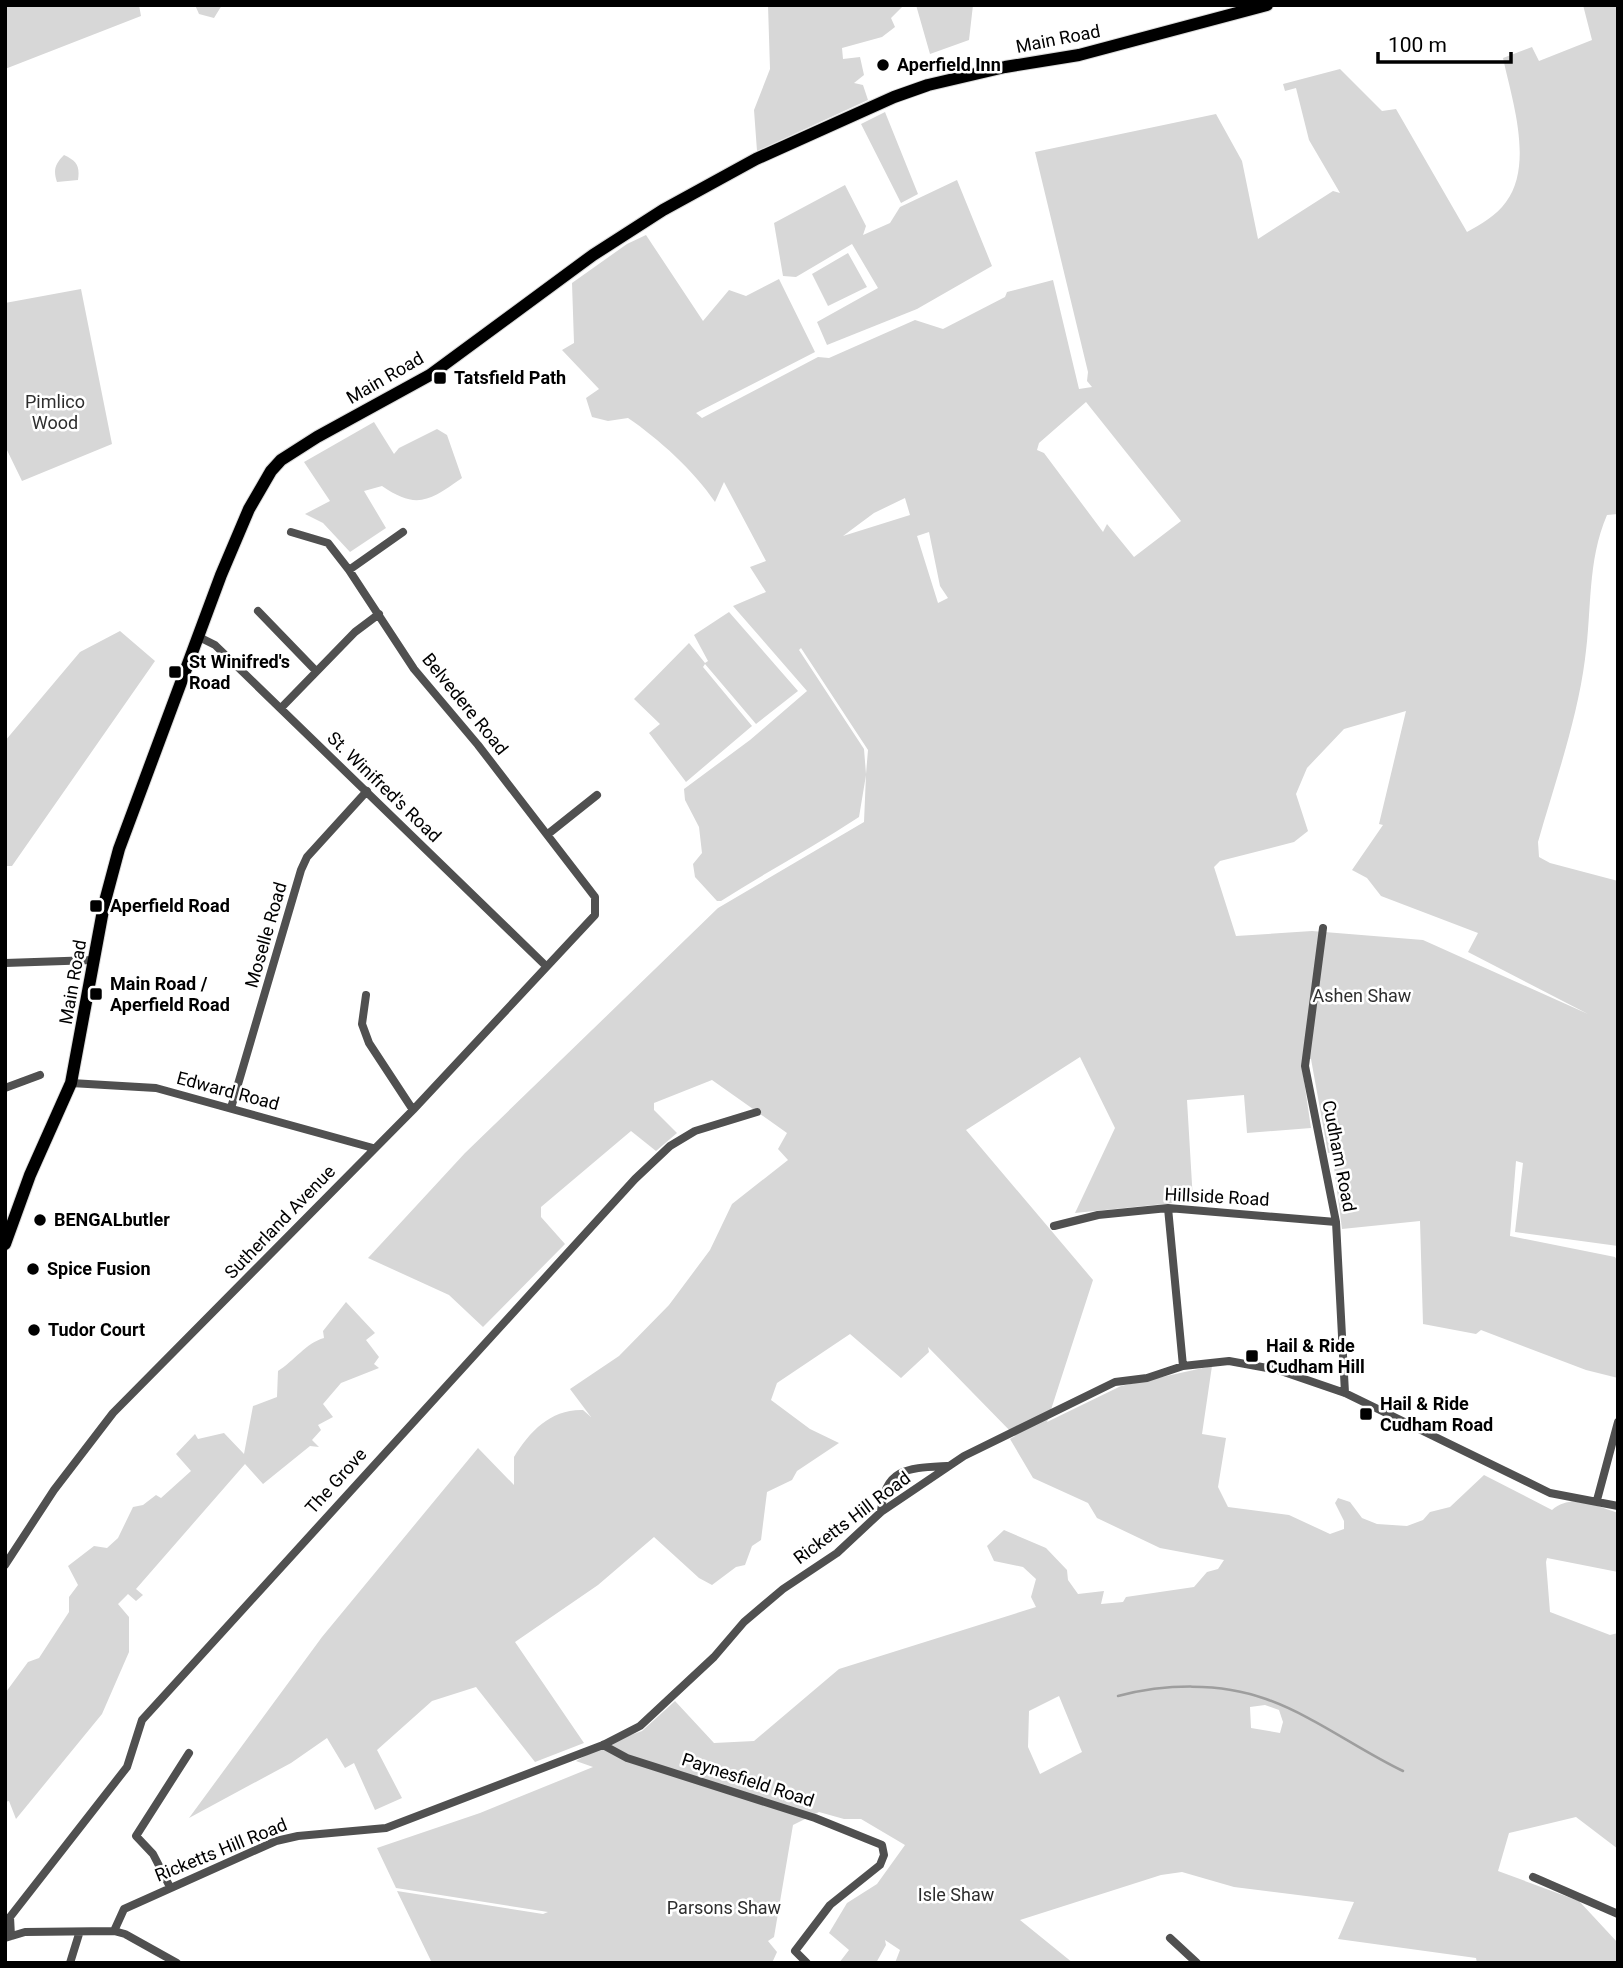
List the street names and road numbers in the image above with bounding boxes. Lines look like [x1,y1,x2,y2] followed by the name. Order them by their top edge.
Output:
[1014,20,1102,57] street label: Main Road
[342,347,427,408] street label: Main Road
[418,649,513,759] street label: Belvedere Road
[323,727,446,846] street label: St. Winifred's Road
[240,880,291,990] street label: Moselle Road
[55,938,90,1026] street label: Main Road
[175,1067,282,1114] street label: Edward Road
[1318,1098,1361,1213] street label: Cudham Road
[220,1161,339,1283] street label: Sutherland Avenue
[1164,1183,1270,1210] street label: Hillside Road
[301,1443,371,1518] street label: The Grove
[789,1467,914,1568] street label: Ricketts Hill Road
[679,1748,817,1811] street label: Paynesfield Road
[152,1813,290,1886] street label: Ricketts Hill Road

